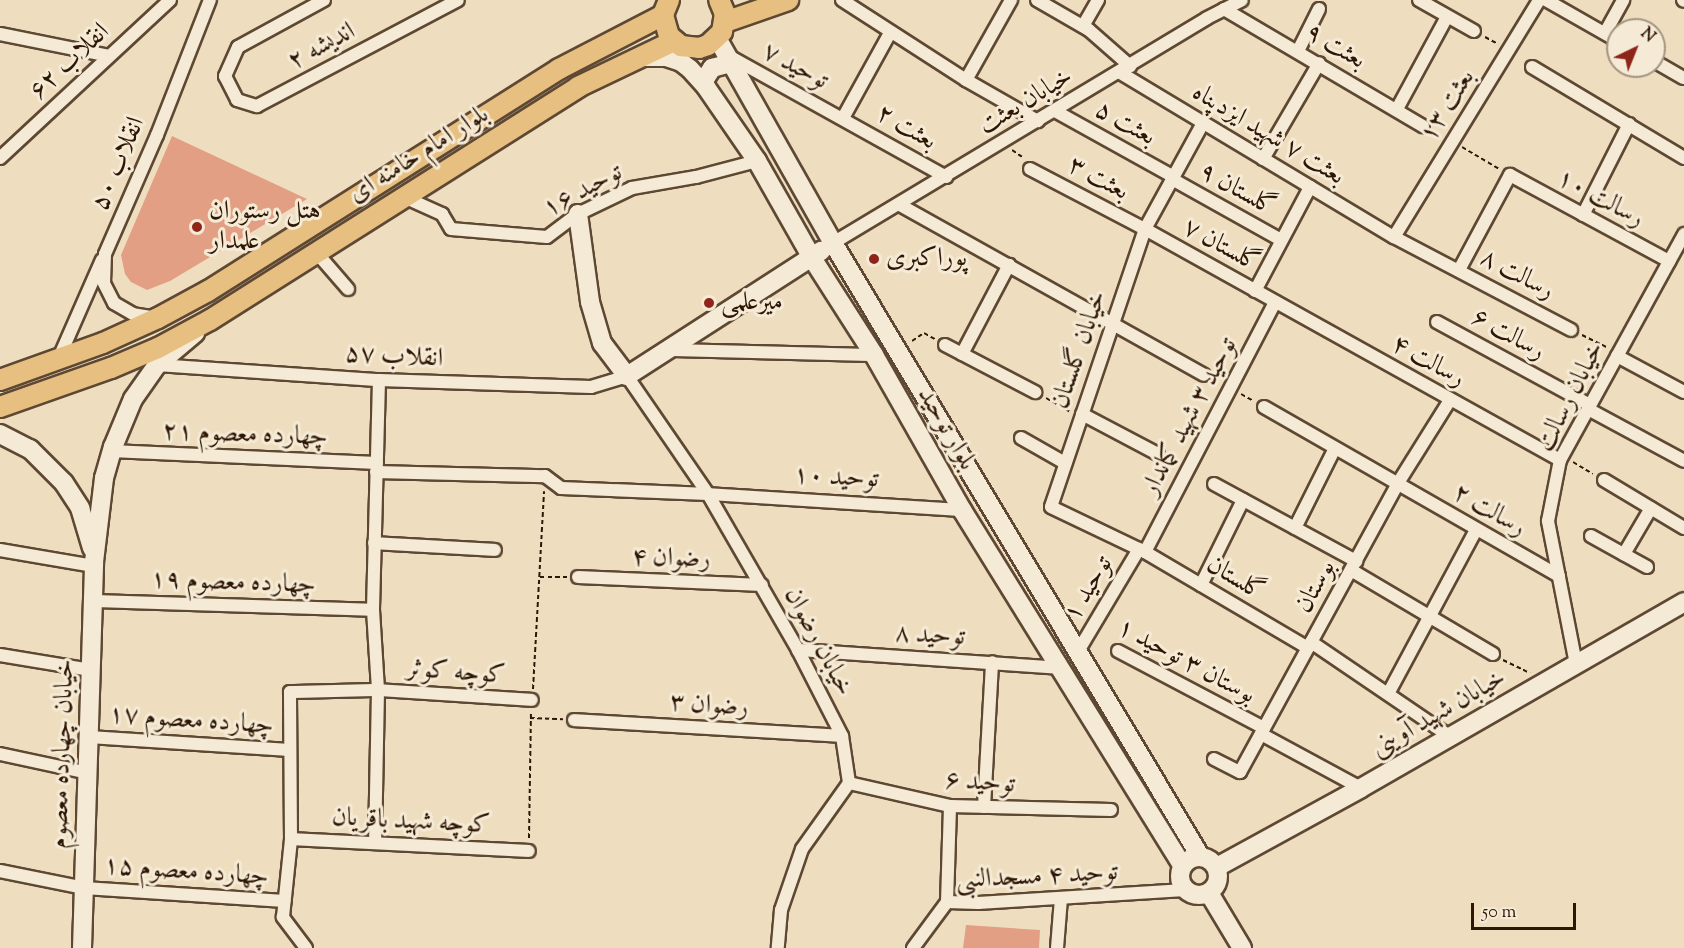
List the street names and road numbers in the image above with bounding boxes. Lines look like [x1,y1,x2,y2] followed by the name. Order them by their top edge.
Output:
[283,16,361,78] street label: اندیشه ۲
[23,17,117,107] street label: انقلاب ۶۲
[1299,17,1371,77] street label: بعثت ۹
[757,37,833,97] street label: توحید ۷
[973,62,1079,142] street label: خیابان بعثت
[1414,64,1482,148] street label: بعثت ۱۳
[1186,77,1350,193] street label: بعثت ۷ شهید ایزدپناه
[1089,95,1161,153] street label: بعثت ۵
[870,98,942,158] street label: بعثت ۲
[343,100,495,210] street label: بلوار امام خامنه ای
[85,113,153,215] street label: انقلاب ۵۰
[1062,150,1134,208] street label: بعثت ۳
[1193,156,1281,224] street label: گلستان ۹
[538,157,628,225] street label: توحید ۱۶
[1551,163,1649,235] street label: رسالت ۱۰
[1177,212,1265,280] street label: گلستان ۷
[1475,243,1559,307] street label: رسالت ۸
[1045,287,1115,413] street label: خیابان گلستان
[1466,302,1550,368] street label: رسالت ۶
[1386,329,1470,395] street label: رسالت ۴
[1135,333,1245,501] street label: توحید ۳ شهید کماندار
[1530,337,1612,457] street label: خیابان رسالت
[344,339,444,375] street label: انقلاب ۵۷
[910,382,982,476] street label: بلوار توحید
[162,417,328,453] street label: چهارده معصوم ۲۱
[792,460,880,496] street label: توحید ۱۰
[1447,478,1531,544] street label: رسالت ۲
[631,542,711,576] street label: رضوان ۴
[1200,550,1270,608] street label: گلستان
[1058,551,1120,627] street label: توحید ۱
[1289,555,1343,619] street label: بوستان
[150,565,316,601] street label: چهارده معصوم ۱۹
[776,582,860,702] street label: خیابان رضوان
[1111,612,1261,712] street label: بوستان ۳ توحید ۱
[894,619,966,653] street label: توحید ۸
[405,654,507,692] street label: کوچه کوثر
[44,658,82,850] street label: خیابان چهارده معصوم
[1366,663,1512,765] street label: خیابان شهید آوینی
[669,688,749,724] street label: رضوان ۳
[107,700,275,742] street label: چهارده معصوم ۱۷
[944,765,1016,801] street label: توحید ۶
[331,802,491,842] street label: کوچه شهید باقریان
[102,851,270,893] street label: چهارده معصوم ۱۵
[955,857,1119,897] street label: توحید ۴ مسجدالنبی

